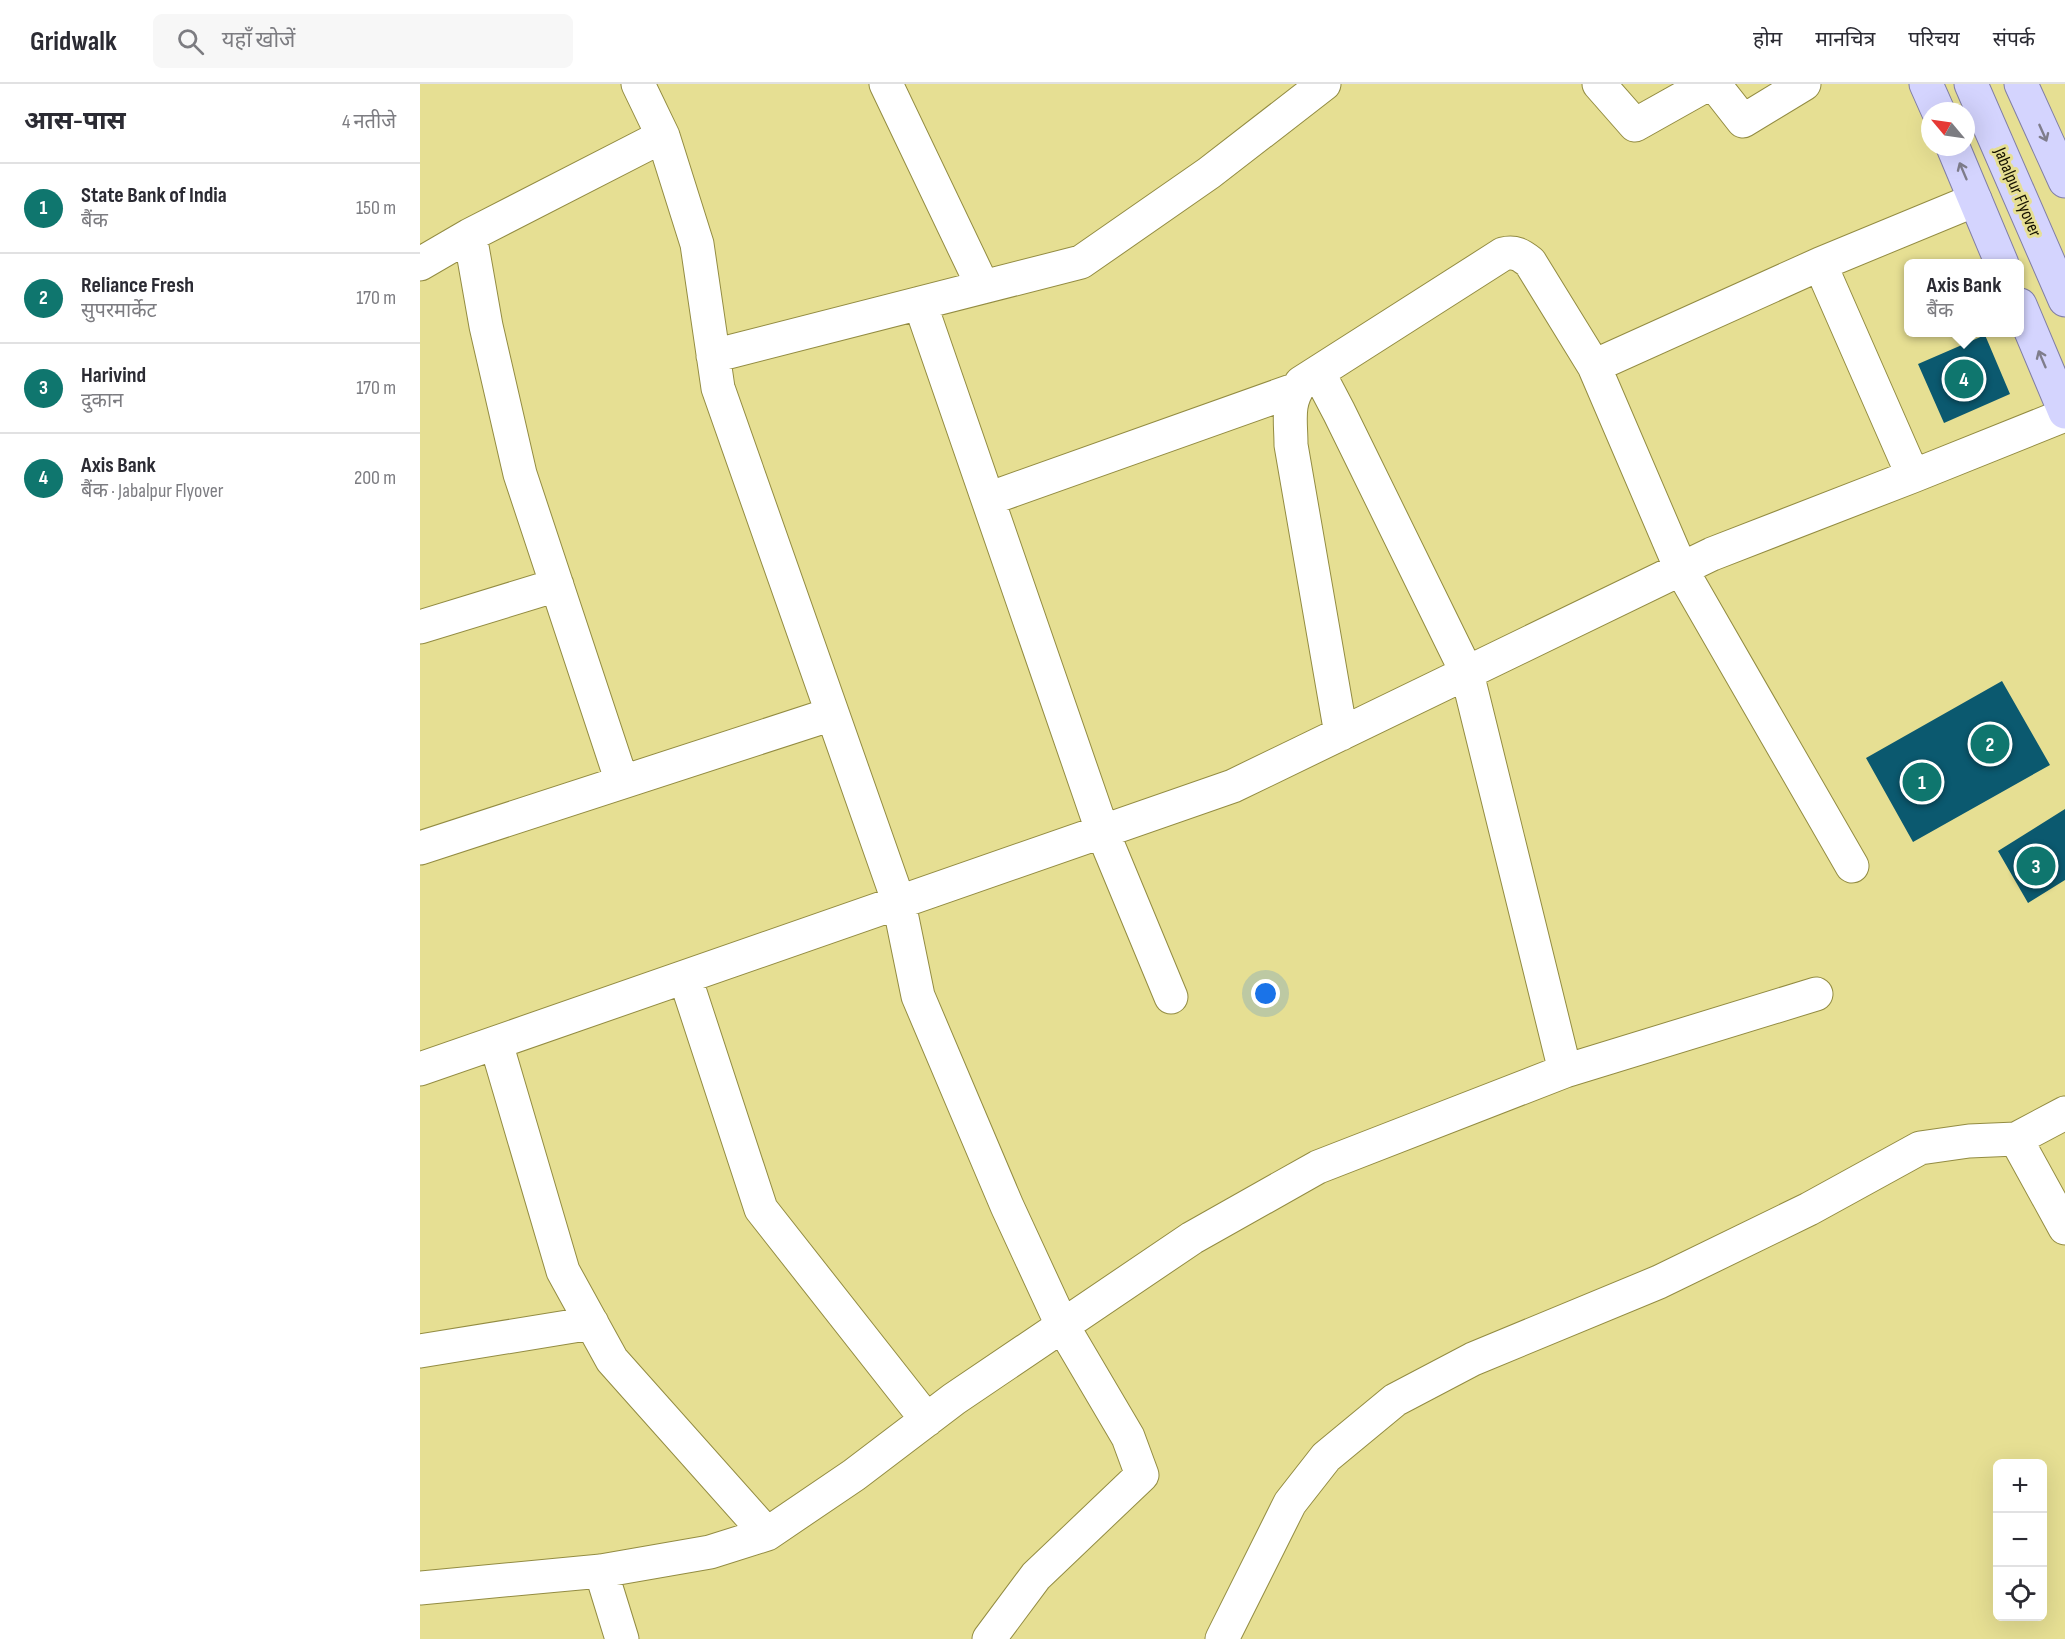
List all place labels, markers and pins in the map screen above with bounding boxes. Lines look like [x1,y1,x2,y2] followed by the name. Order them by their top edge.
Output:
[1944,356,1984,402] pin: 4
[1970,722,2010,766] pin: 2
[1902,760,1942,804] pin: 1
[2016,844,2056,888] pin: 3

